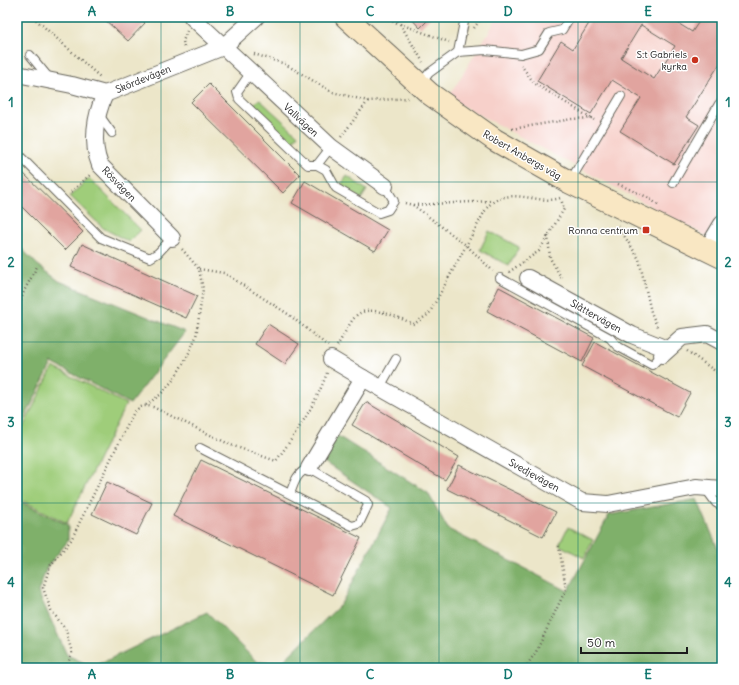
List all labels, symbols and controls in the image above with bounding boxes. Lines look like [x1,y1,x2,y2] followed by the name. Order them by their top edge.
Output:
[88,3,97,20] text: A
[226,3,235,20] text: B
[366,3,375,20] text: C
[503,3,513,20] text: D
[644,3,652,20] text: E
[636,48,687,73] place label: S:t Gabriels kyrka
[690,55,700,65] marker: S:t Gabriels kyrka
[113,62,173,96] street label: Skördevägen
[8,94,14,111] text: 1
[725,94,731,111] text: 1
[281,100,321,140] street label: Vallvägen
[481,127,563,183] street label: Robert Anbergs väg
[99,164,139,204] street label: Rösvägen
[568,224,638,237] place label: Ronna centrum
[641,225,651,235] marker: Ronna centrum
[7,254,15,271] text: 2
[724,254,732,271] text: 2
[568,297,624,336] street label: Slåttervägen
[7,414,15,431] text: 3
[724,414,732,431] text: 3
[506,456,562,494] street label: Svedjevägen
[7,574,15,591] text: 4
[724,574,732,591] text: 4
[581,629,687,655] scale bar
[587,635,616,650] text: 50 m
[88,666,97,683] text: A
[226,666,235,683] text: B
[366,666,375,683] text: C
[503,666,513,683] text: D
[644,666,652,683] text: E

